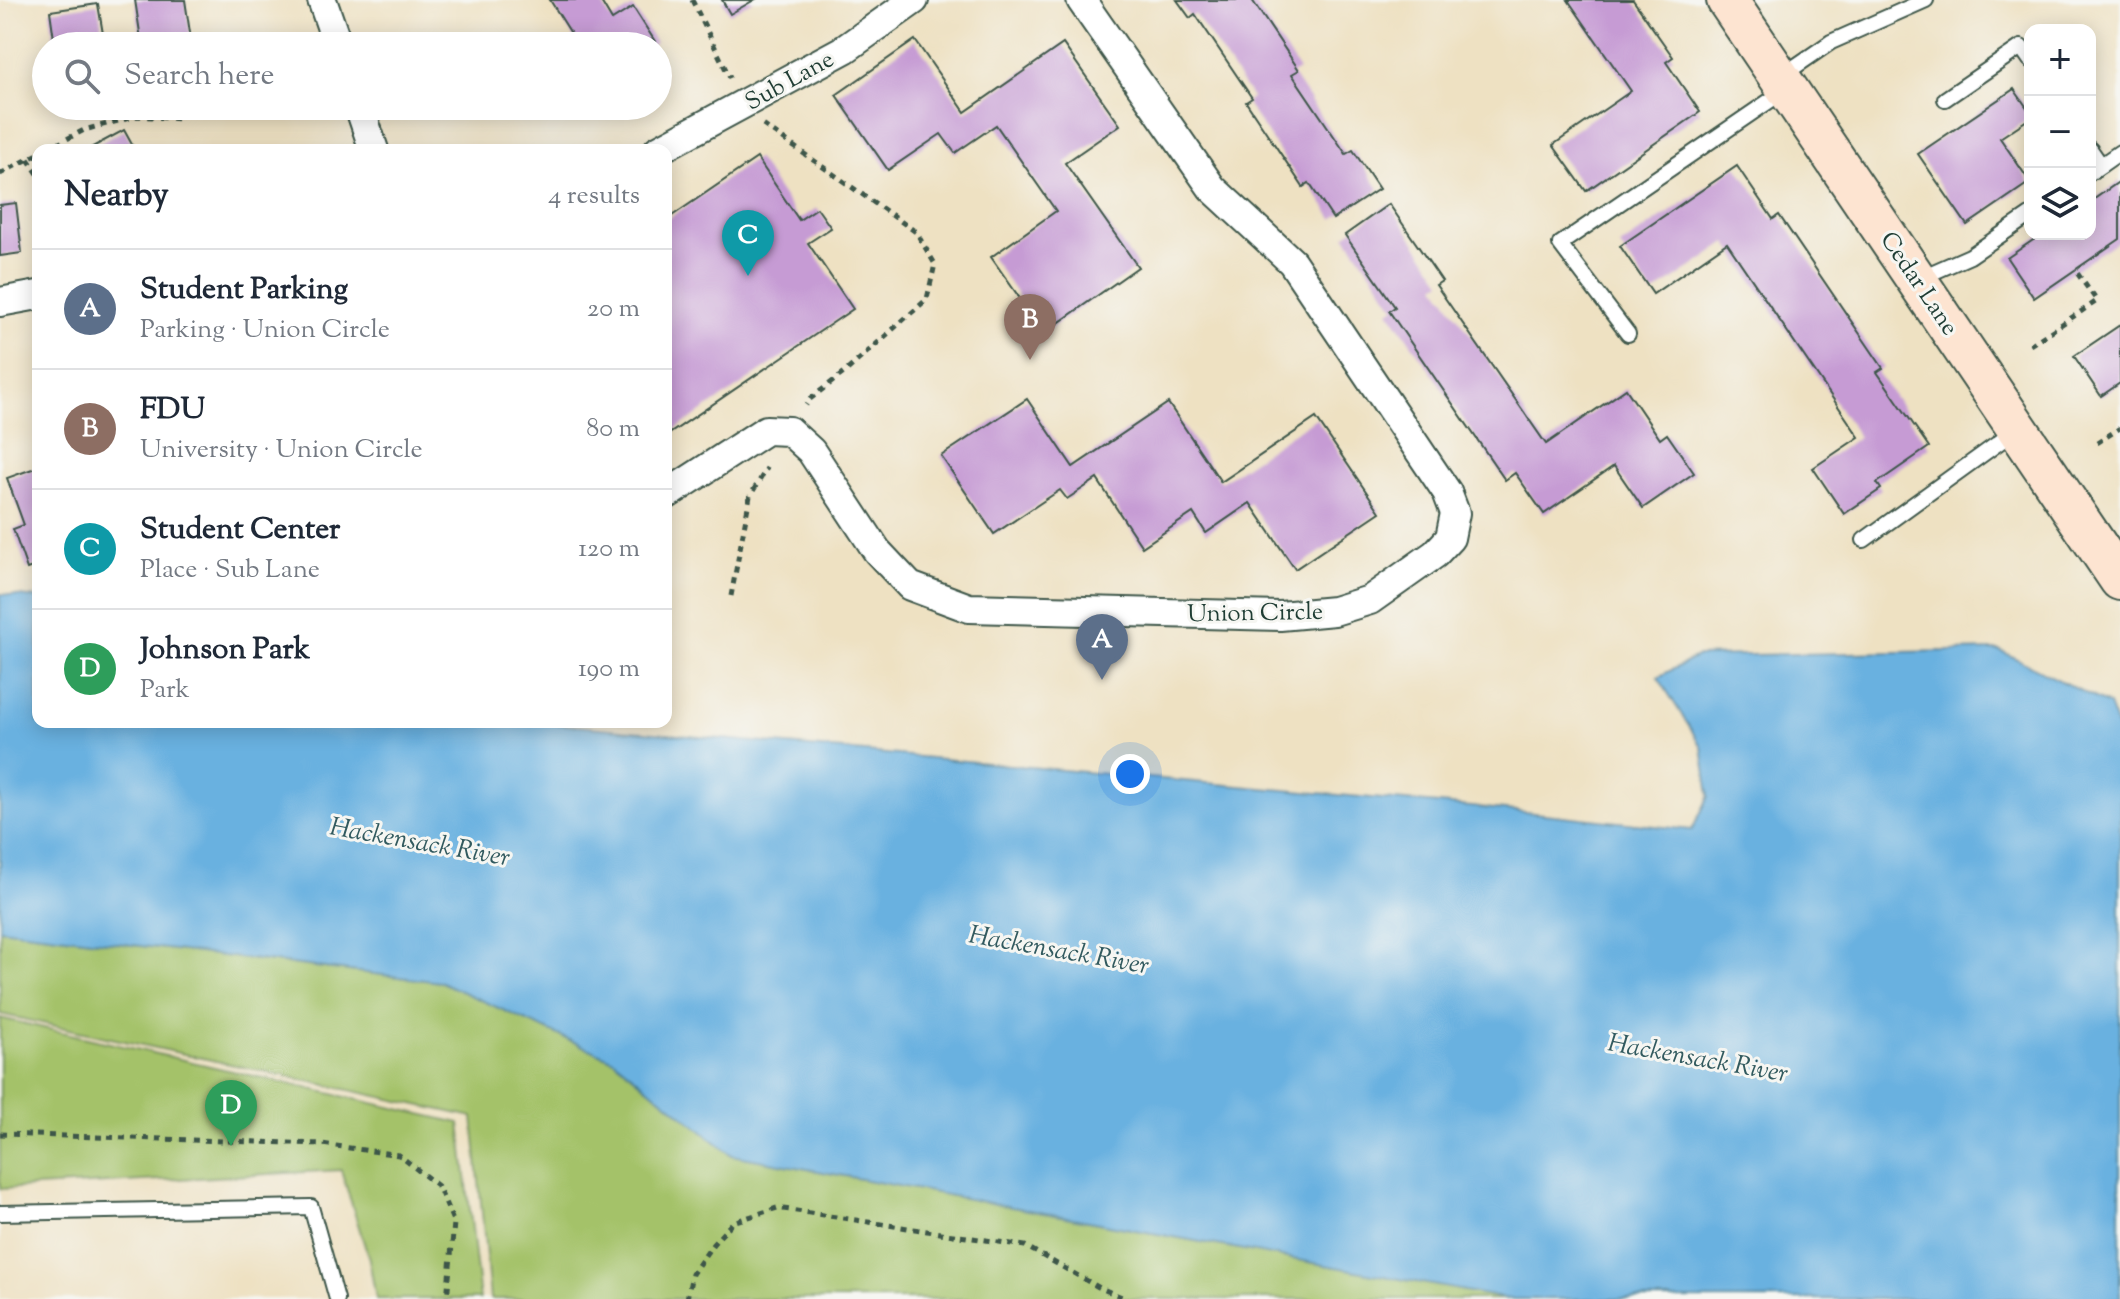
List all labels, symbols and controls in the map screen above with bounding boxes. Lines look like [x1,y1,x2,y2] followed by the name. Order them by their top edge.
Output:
[2024,24,2096,240] map controls
[2024,24,2096,96] button: +
[32,32,672,120] search box
[739,43,841,120] street label: Sub Lane
[60,54,104,98] icon: search
[124,55,274,98] text: Search here
[2024,96,2096,168] button: −
[2024,168,2096,240] button: layers
[64,172,169,221] text: Nearby
[548,178,640,215] text: 4 results
[722,210,774,276] pin: C
[1871,225,1966,343] street label: Cedar Lane
[140,269,348,312] text: Student Parking
[79,291,101,328] text: A
[587,291,640,328] text: 20 m
[1004,294,1056,360] pin: B
[140,312,390,349] text: Parking · Union Circle
[140,389,205,432] text: FDU
[82,411,98,448] text: B
[586,411,640,448] text: 80 m
[140,432,423,469] text: University · Union Circle
[140,509,340,552] text: Student Center
[80,531,100,568] text: C
[578,531,640,568] text: 120 m
[140,552,320,589] text: Place · Sub Lane
[1187,596,1323,632] street label: Union Circle
[1076,614,1128,680] pin: A
[140,629,310,672] text: Johnson Park
[80,651,100,688] text: D
[578,651,640,688] text: 190 m
[140,672,190,709] text: Park
[1110,754,1150,794] your location
[327,809,513,878] water label: Hackensack River
[966,917,1152,986] water label: Hackensack River
[1605,1025,1791,1094] water label: Hackensack River
[205,1080,257,1146] pin: D

